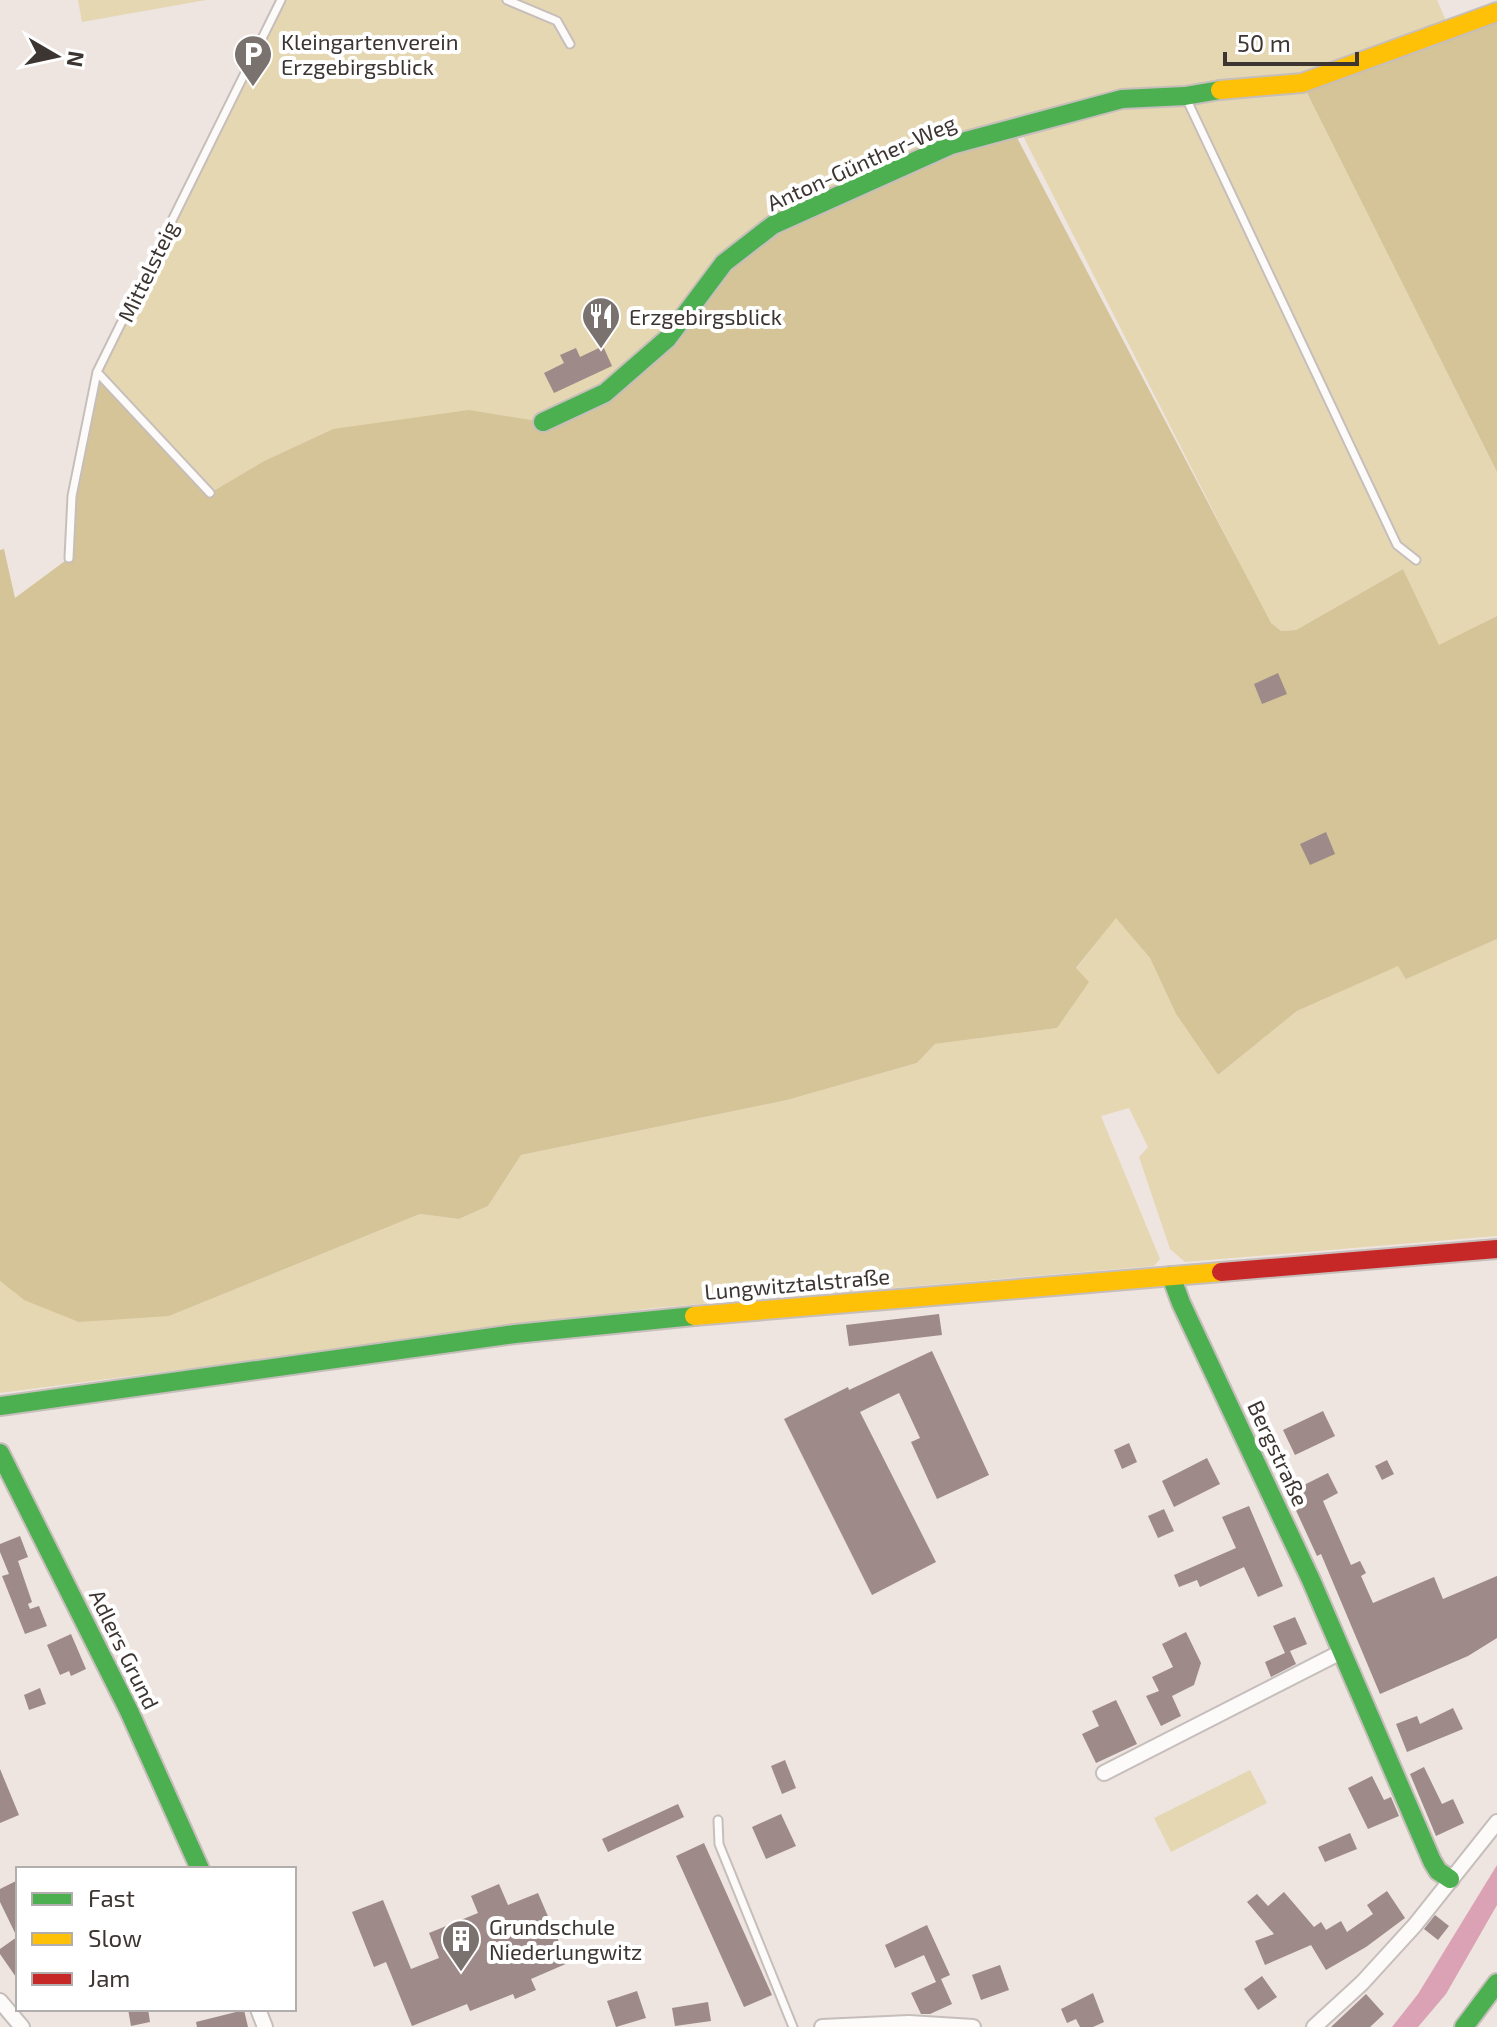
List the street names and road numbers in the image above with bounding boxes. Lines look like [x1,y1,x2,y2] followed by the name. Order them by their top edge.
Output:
[762,109,960,215] street label: Anton-Günther-Weg
[111,216,183,326] street label: Mittelsteig
[703,1262,891,1304] street label: Lungwitztalstraße
[1243,1396,1315,1510] street label: Bergstraße
[85,1585,165,1713] street label: Adlers Grund

